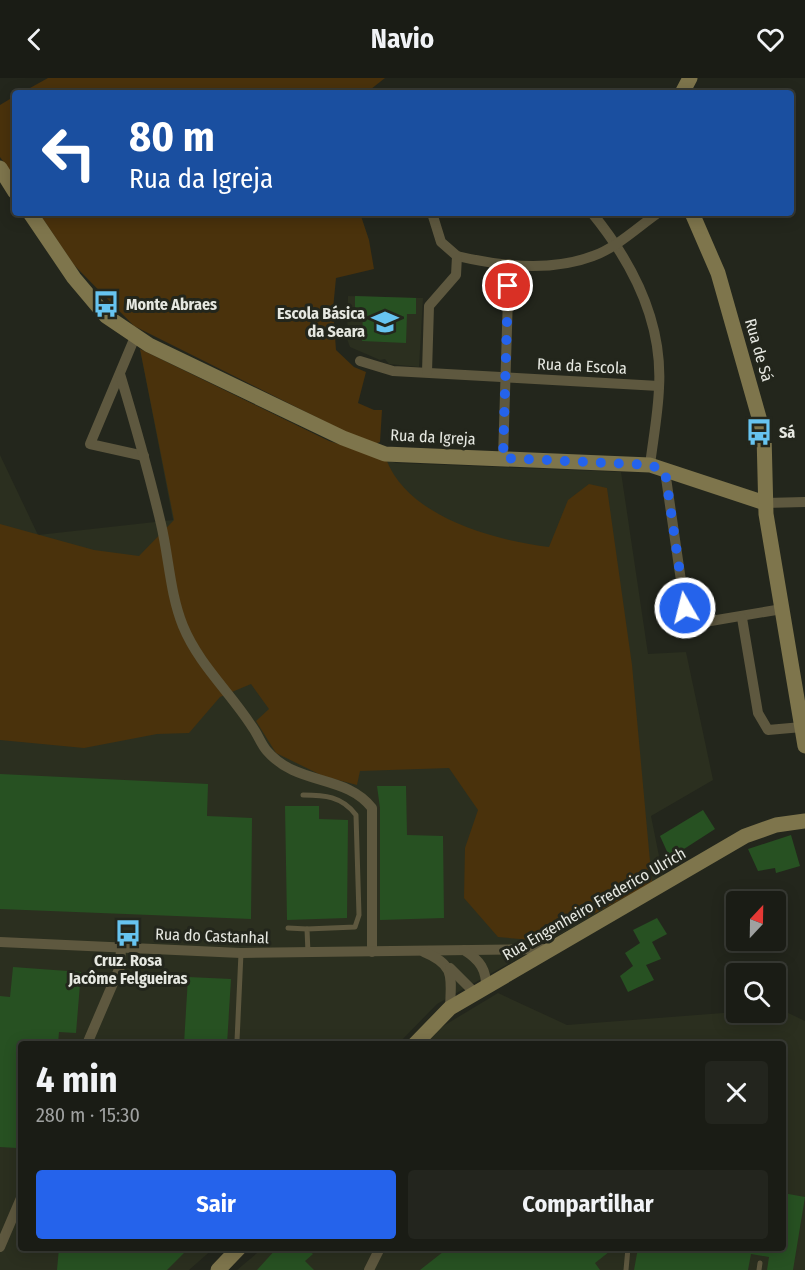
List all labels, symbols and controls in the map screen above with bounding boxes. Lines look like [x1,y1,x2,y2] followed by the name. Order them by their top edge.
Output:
[18,23,51,56] icon: back
[371,23,434,55] text: Navio
[754,23,787,56] icon: heart
[129,112,215,162] text: 80 m
[30,114,108,192] icon: left
[129,163,273,195] text: Rua da Igreja
[482,260,533,311] pin
[491,269,524,302] icon: arrive
[91,289,121,319] bus stop icon: Monte Abraes
[126,295,217,314] place label: Monte Abraes
[277,304,365,341] place label: Escola Básica da Seara
[370,307,400,337] school or university icon: Escola Básica da Seara
[741,316,777,384] street label: Rua de Sá
[537,354,628,378] street label: Rua da Escola
[744,417,774,447] bus stop icon: Sá
[779,423,795,442] place label: Sá
[390,425,476,449] street label: Rua da Igreja
[653,576,717,640] position arrow
[499,844,689,964] street label: Rua Engenheiro Frederico Ulrich
[726,891,786,951] north arrow
[726,891,786,1023] map controls
[113,918,143,948] bus stop icon: Cruz. Rosa Jacôme Felgueiras
[155,925,269,947] street label: Rua do Castanhal
[67,951,188,988] place label: Cruz. Rosa Jacôme Felgueiras
[726,963,786,1023] button: search
[36,1058,118,1102] text: 4 min
[705,1061,768,1124] button: close
[36,1103,140,1127] text: 280 m · 15:30
[36,1170,396,1239] button: Sair
[408,1170,768,1239] button: Compartilhar

